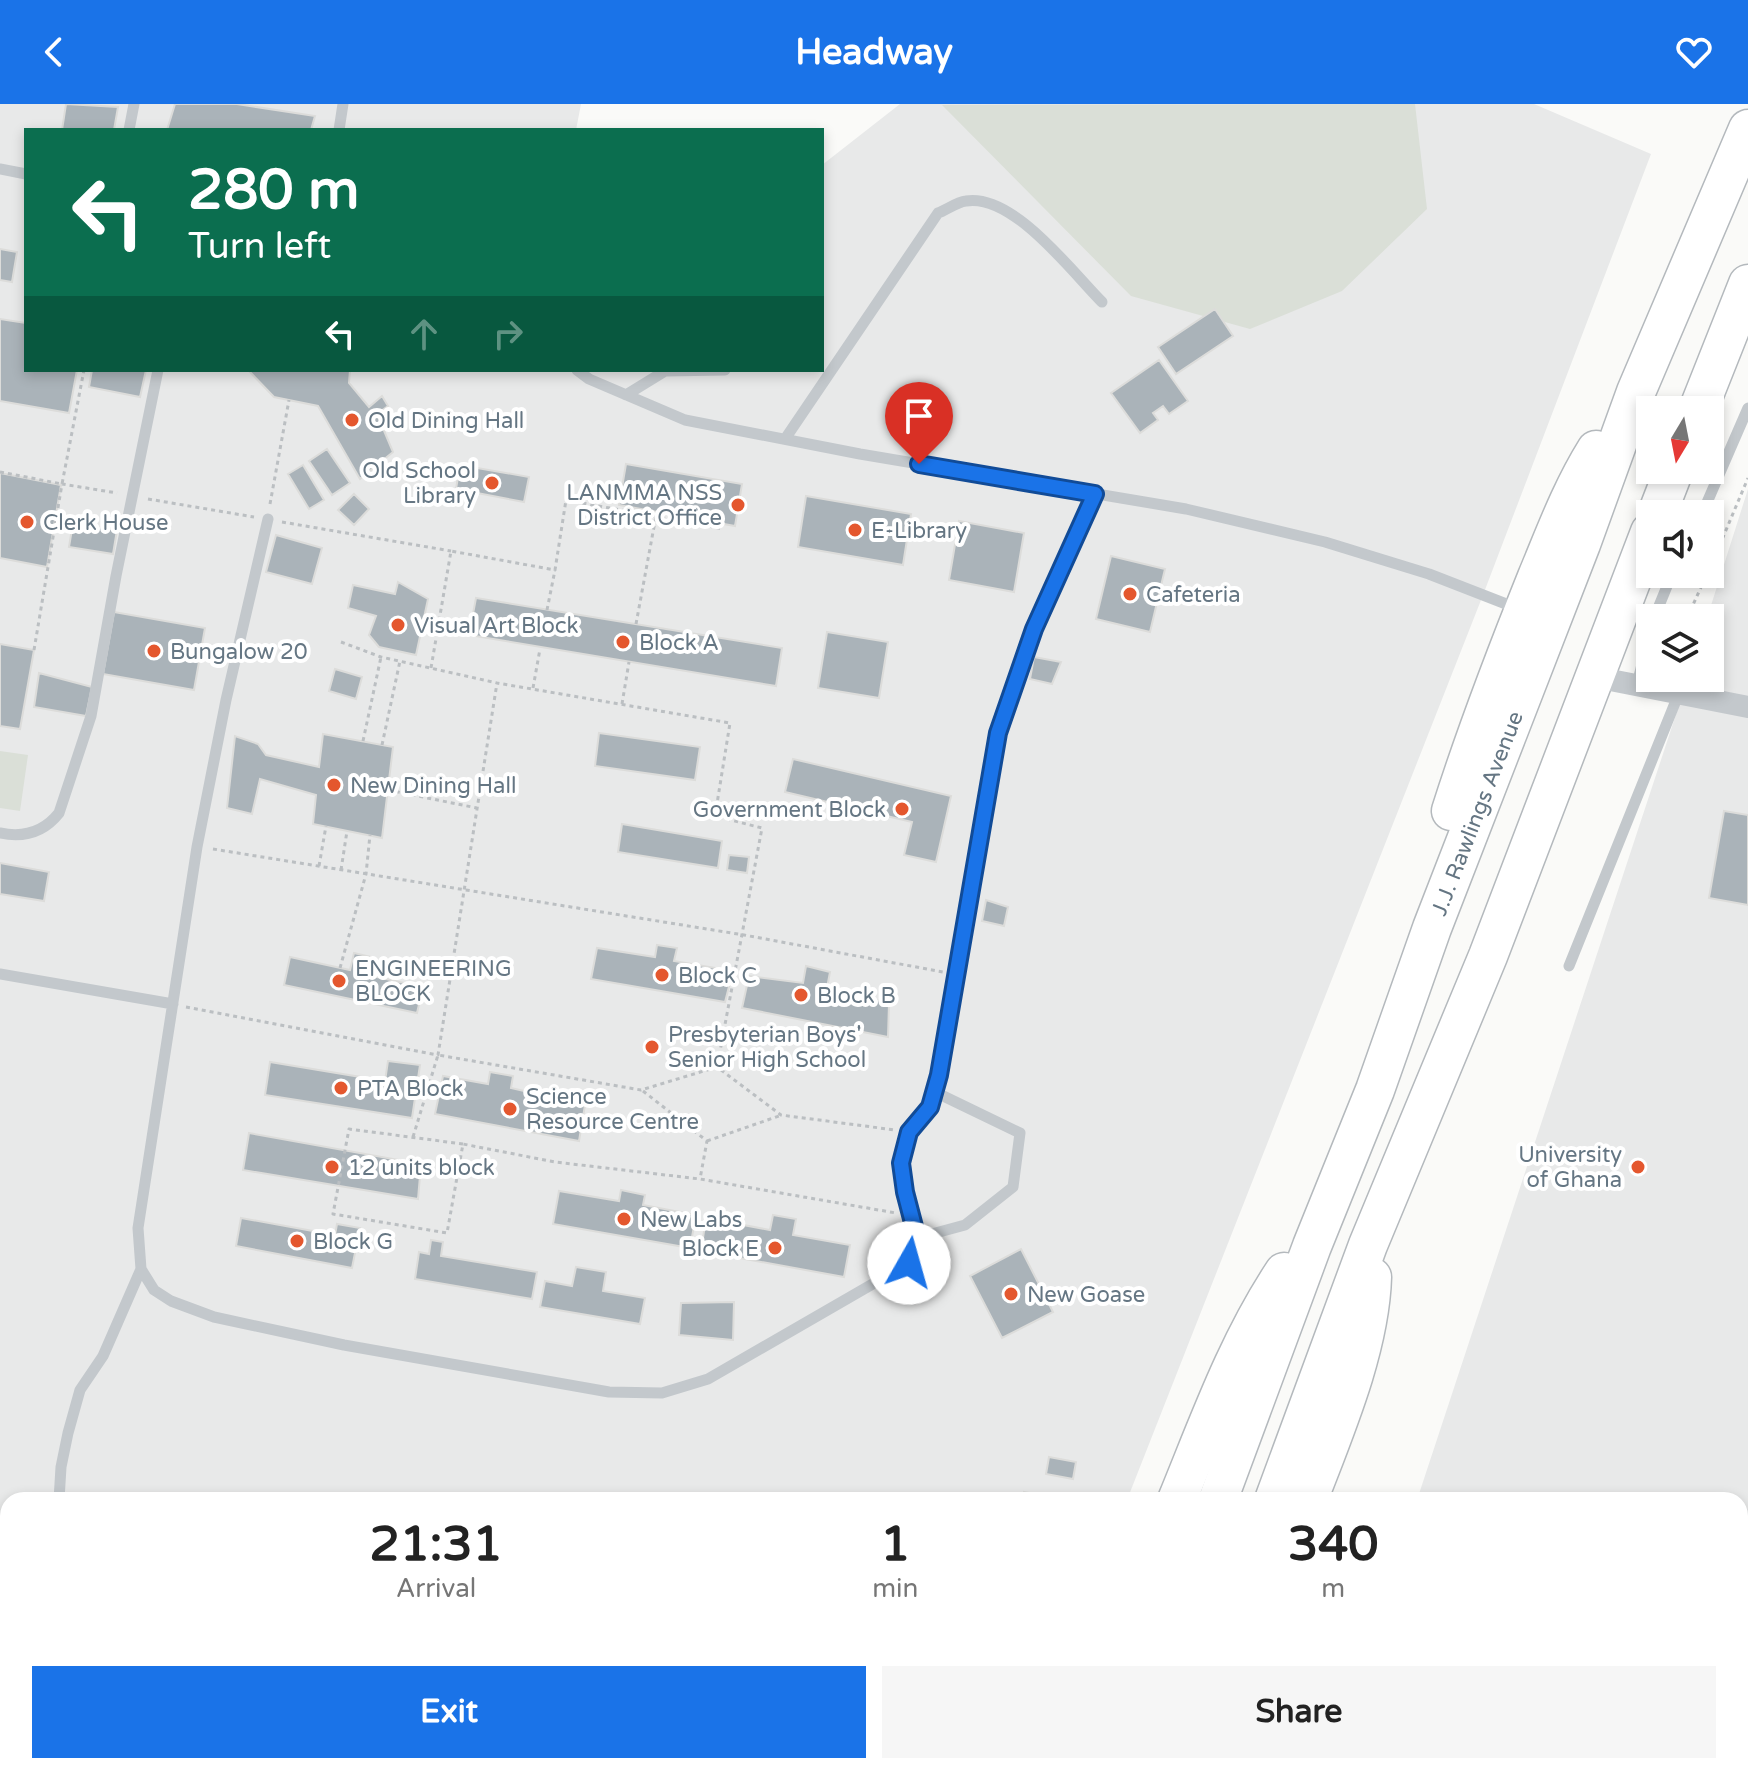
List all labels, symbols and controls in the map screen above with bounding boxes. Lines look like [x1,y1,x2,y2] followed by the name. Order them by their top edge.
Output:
[32,30,76,74] icon: back
[1672,30,1716,74] icon: heart
[795,31,953,74] text: Headway
[188,157,359,224] text: 280 m
[56,160,160,264] icon: left
[188,225,331,268] text: Turn left
[318,312,362,356] icon: left
[402,312,446,356] icon: ahead
[486,312,530,356] icon: right
[885,382,953,464] pin
[897,394,941,438] icon: arrive
[1636,396,1724,484] north arrow
[1636,396,1724,692] map controls
[368,408,524,434] place label: Old Dining Hall
[343,411,361,429] marker: Old Dining Hall
[362,458,476,509] place label: Old School Library
[483,474,501,492] marker: Old School Library
[566,480,722,531] place label: LANMMA NSS District Office
[729,496,747,514] marker: LANMMA NSS District Office
[1636,500,1724,588] button: sound
[43,510,168,536] place label: Clerk House
[18,513,36,531] marker: Clerk House
[871,518,967,544] place label: E-Library
[846,521,864,539] marker: E-Library
[1146,582,1241,608] place label: Cafeteria
[1121,585,1139,603] marker: Cafeteria
[1636,604,1724,692] button: layers
[414,613,579,639] place label: Visual Art Block
[389,616,407,634] marker: Visual Art Block
[639,630,719,656] place label: Block A
[614,633,632,651] marker: Block A
[170,639,308,665] place label: Bungalow 20
[145,642,163,660] marker: Bungalow 20
[1426,708,1529,919] street label: J.J. Rawlings Avenue
[350,773,516,799] place label: New Dining Hall
[325,776,343,794] marker: New Dining Hall
[693,797,886,823] place label: Government Block
[893,800,911,818] marker: Government Block
[355,956,512,1007] place label: ENGINEERING BLOCK
[678,963,757,989] place label: Block C
[653,966,671,984] marker: Block C
[330,972,348,990] marker: ENGINEERING BLOCK
[817,983,896,1009] place label: Block B
[792,986,810,1004] marker: Block B
[668,1022,866,1073] place label: Presbyterian Boys' Senior High School
[643,1038,661,1056] marker: Presbyterian Boys' Senior High School
[357,1076,464,1102] place label: PTA Block
[332,1079,350,1097] marker: PTA Block
[526,1084,699,1135] place label: Science Resource Centre
[501,1100,519,1118] marker: Science Resource Centre
[1518,1142,1622,1193] place label: University of Ghana
[348,1155,495,1181] place label: 12 units block
[323,1158,341,1176] marker: 12 units block
[1629,1158,1647,1176] marker: University of Ghana
[640,1207,742,1233] place label: New Labs
[615,1210,633,1228] marker: New Labs
[867,1221,951,1305] position arrow
[313,1229,393,1255] place label: Block G
[288,1232,306,1250] marker: Block G
[682,1236,759,1262] place label: Block E
[766,1239,784,1257] marker: Block E
[1027,1282,1145,1308] place label: New Goase
[1002,1285,1020,1303] marker: New Goase
[370,1516,503,1574] text: 21:31
[880,1516,910,1574] text: 1
[1288,1516,1378,1574] text: 340
[396,1573,476,1604] text: Arrival
[872,1573,918,1604] text: min
[1321,1573,1345,1604] text: m
[32,1666,866,1758] button: Exit
[882,1666,1716,1758] button: Share

